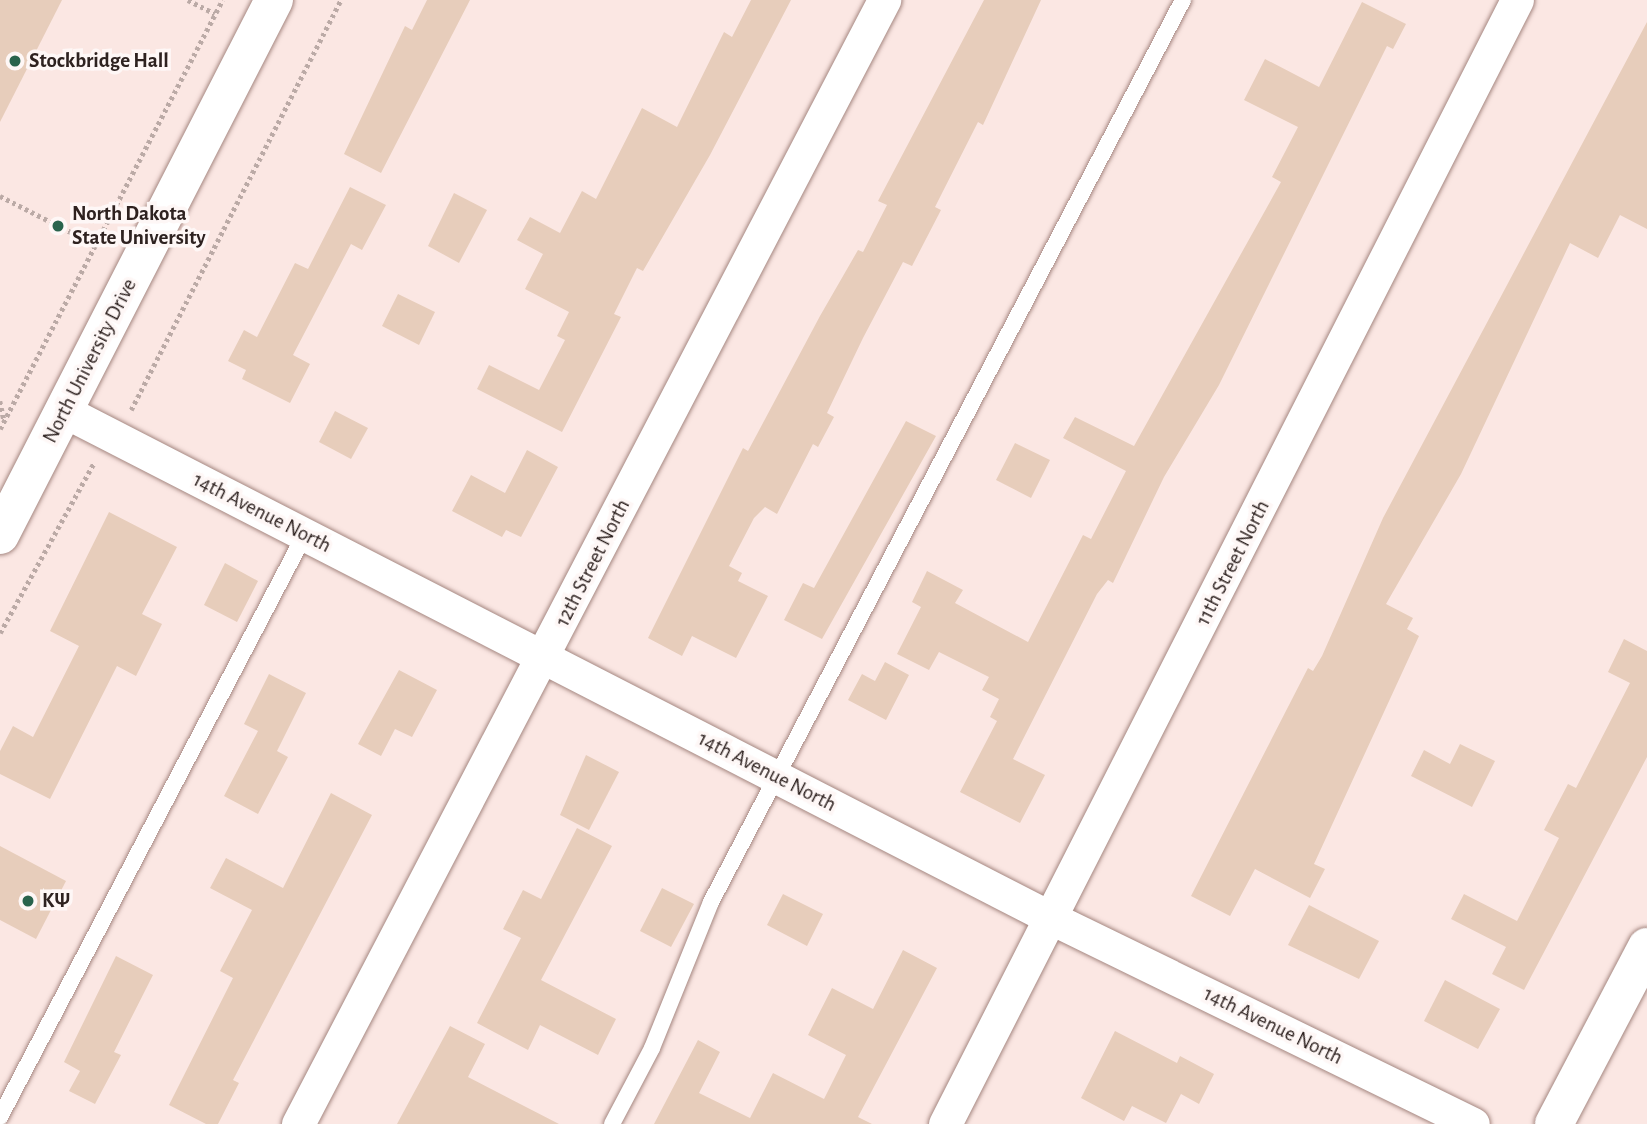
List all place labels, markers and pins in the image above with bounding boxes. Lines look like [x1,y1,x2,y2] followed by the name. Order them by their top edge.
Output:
[29,48,169,74] place label: Stockbridge Hall
[7,53,23,69] marker: Stockbridge Hall
[72,201,206,251] place label: North Dakota State University
[50,218,66,234] marker: North Dakota State University
[42,888,70,914] place label: ΚΨ
[20,893,36,909] marker: ΚΨ

